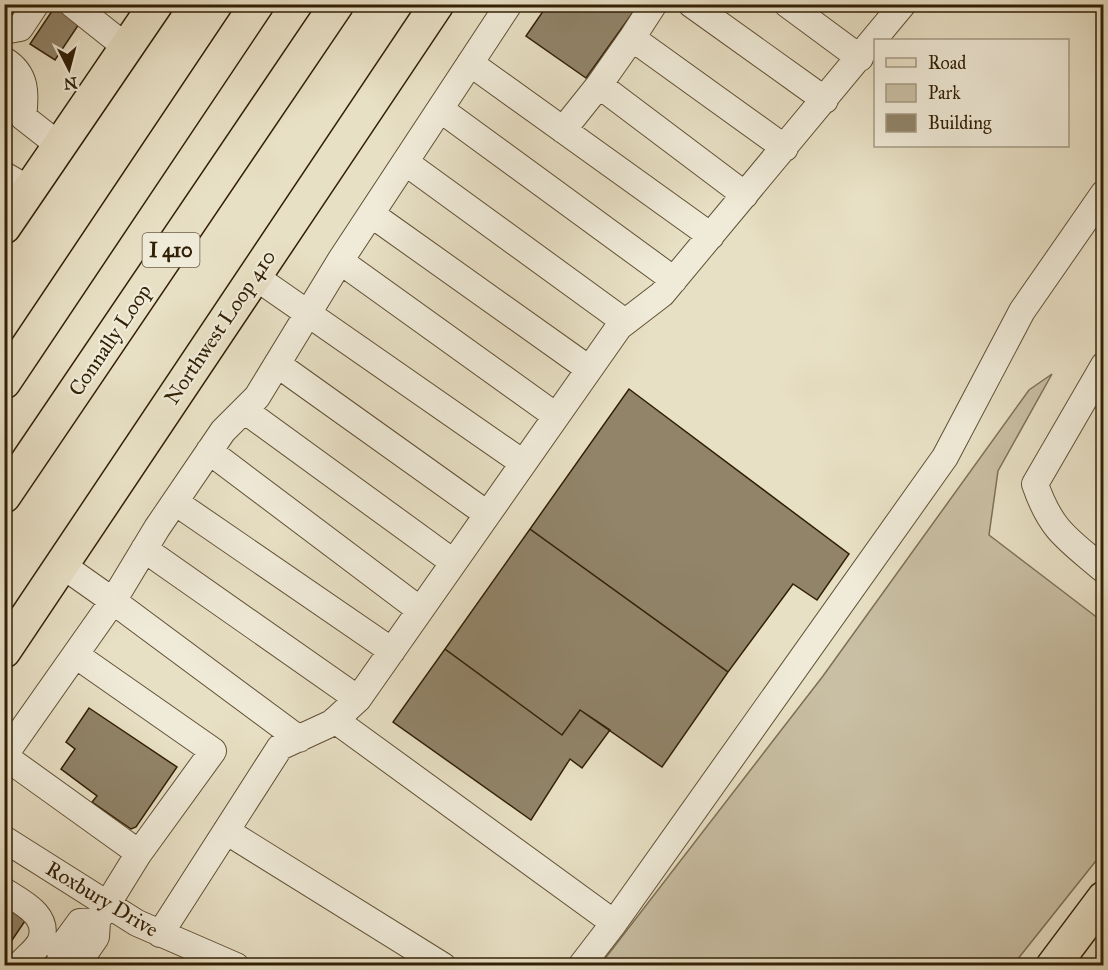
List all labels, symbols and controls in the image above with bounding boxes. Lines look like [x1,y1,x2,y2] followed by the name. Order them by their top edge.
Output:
[39,39,99,99] north arrow
[874,39,1069,147] legend
[928,52,966,74] text: Road
[62,73,78,94] text: N
[928,82,961,104] text: Park
[928,112,992,135] text: Building
[142,233,200,267] road number: I 410
[159,245,281,409] street label: Northwest Loop 410
[63,279,157,401] street label: Connally Loop
[41,855,163,943] street label: Roxbury Drive

